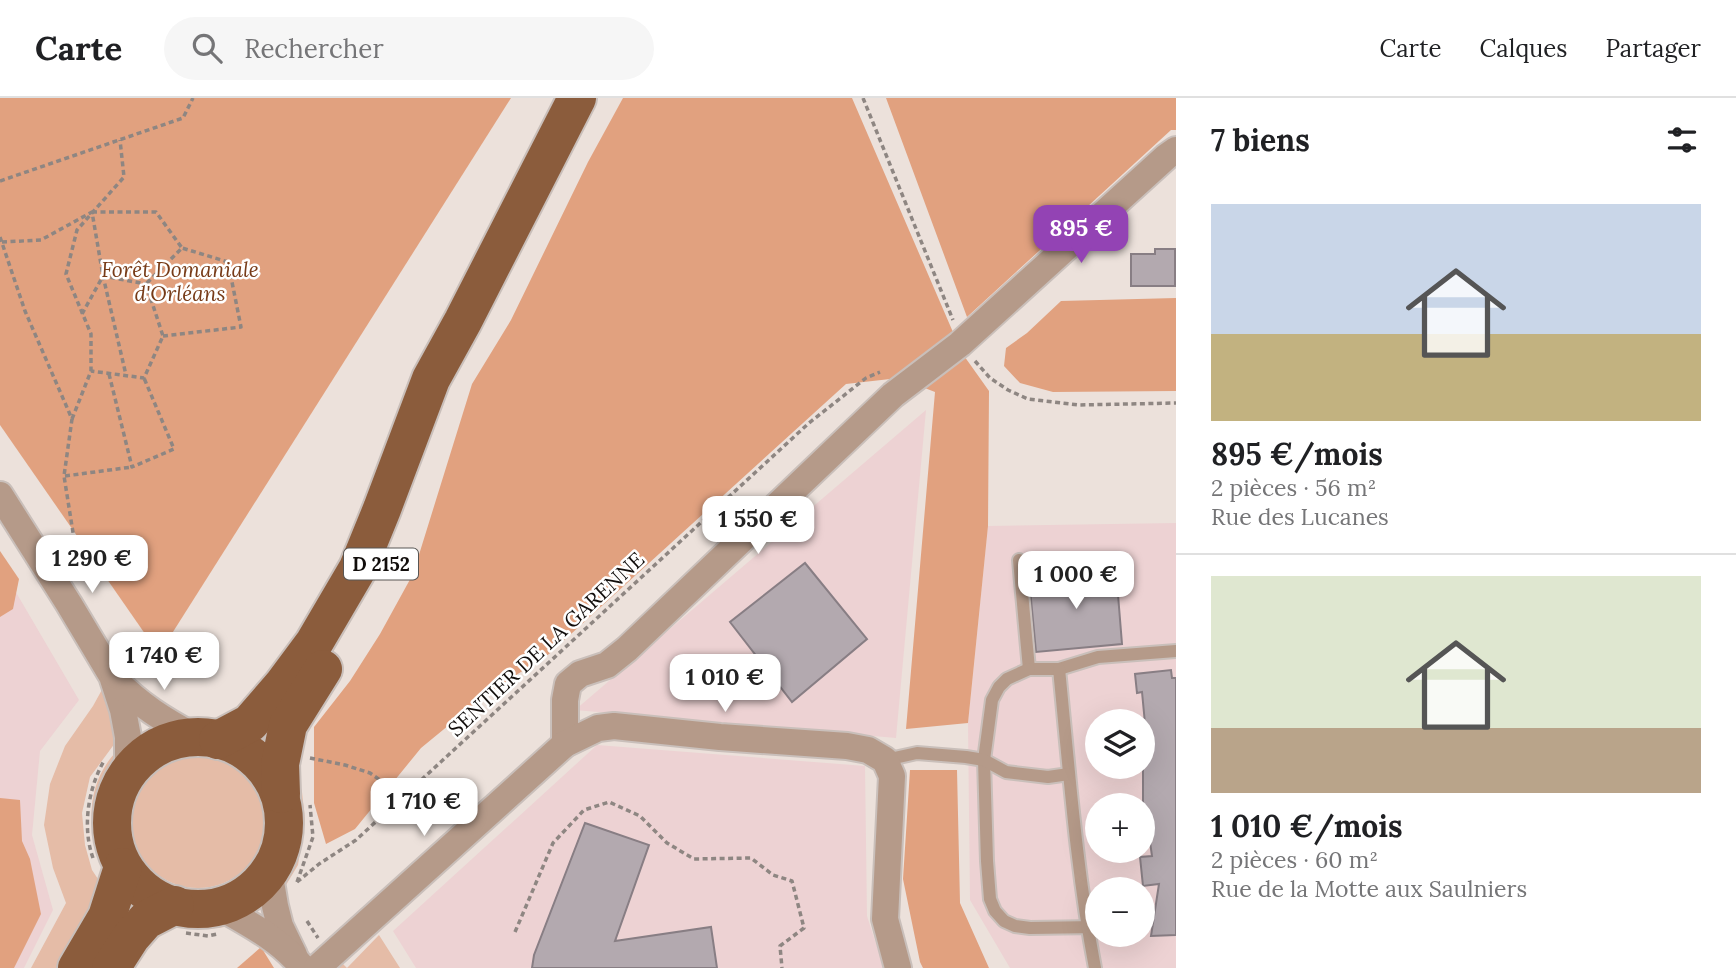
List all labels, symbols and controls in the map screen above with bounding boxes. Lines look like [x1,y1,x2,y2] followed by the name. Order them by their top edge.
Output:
[164,17,654,80] search box
[35,27,122,69] text: Carte
[188,29,226,67] icon: search
[244,32,384,65] text: Rechercher
[1379,33,1441,64] text: Carte
[1479,33,1567,64] text: Calques
[1605,33,1701,64] text: Partager
[1211,121,1310,159] text: 7 biens
[1663,121,1701,159] icon: filters
[1032,206,1130,265] pin: 895 €
[1049,213,1113,242] text: 895 €
[1393,250,1519,376] icon: home
[101,256,259,307] park label: Forêt Domaniale d'Orléans
[1211,435,1383,473] text: 895 €/mois
[1211,473,1376,502] text: 2 pièces · 56 m²
[693,496,823,556] pin: 1 550 €
[1211,502,1389,531] text: Rue des Lucanes
[718,504,798,533] text: 1 550 €
[27,536,157,595] pin: 1 290 €
[52,543,132,572] text: 1 290 €
[442,546,650,742] street label: SENTIER DE LA GARENNE
[344,548,418,579] road number: D 2152
[1011,552,1141,611] pin: 1 000 €
[1034,559,1118,588] text: 1 000 €
[1393,622,1519,748] icon: home
[99,632,229,692] pin: 1 740 €
[125,640,203,669] text: 1 740 €
[660,654,790,714] pin: 1 010 €
[686,662,764,691] text: 1 010 €
[1085,709,1155,947] map controls
[1085,709,1155,779] button: layers
[359,778,489,838] pin: 1 710 €
[387,786,461,815] text: 1 710 €
[1085,793,1155,863] button: +
[1211,807,1403,845] text: 1 010 €/mois
[1211,845,1378,874] text: 2 pièces · 60 m²
[1211,874,1527,903] text: Rue de la Motte aux Saulniers
[1085,877,1155,947] button: −

